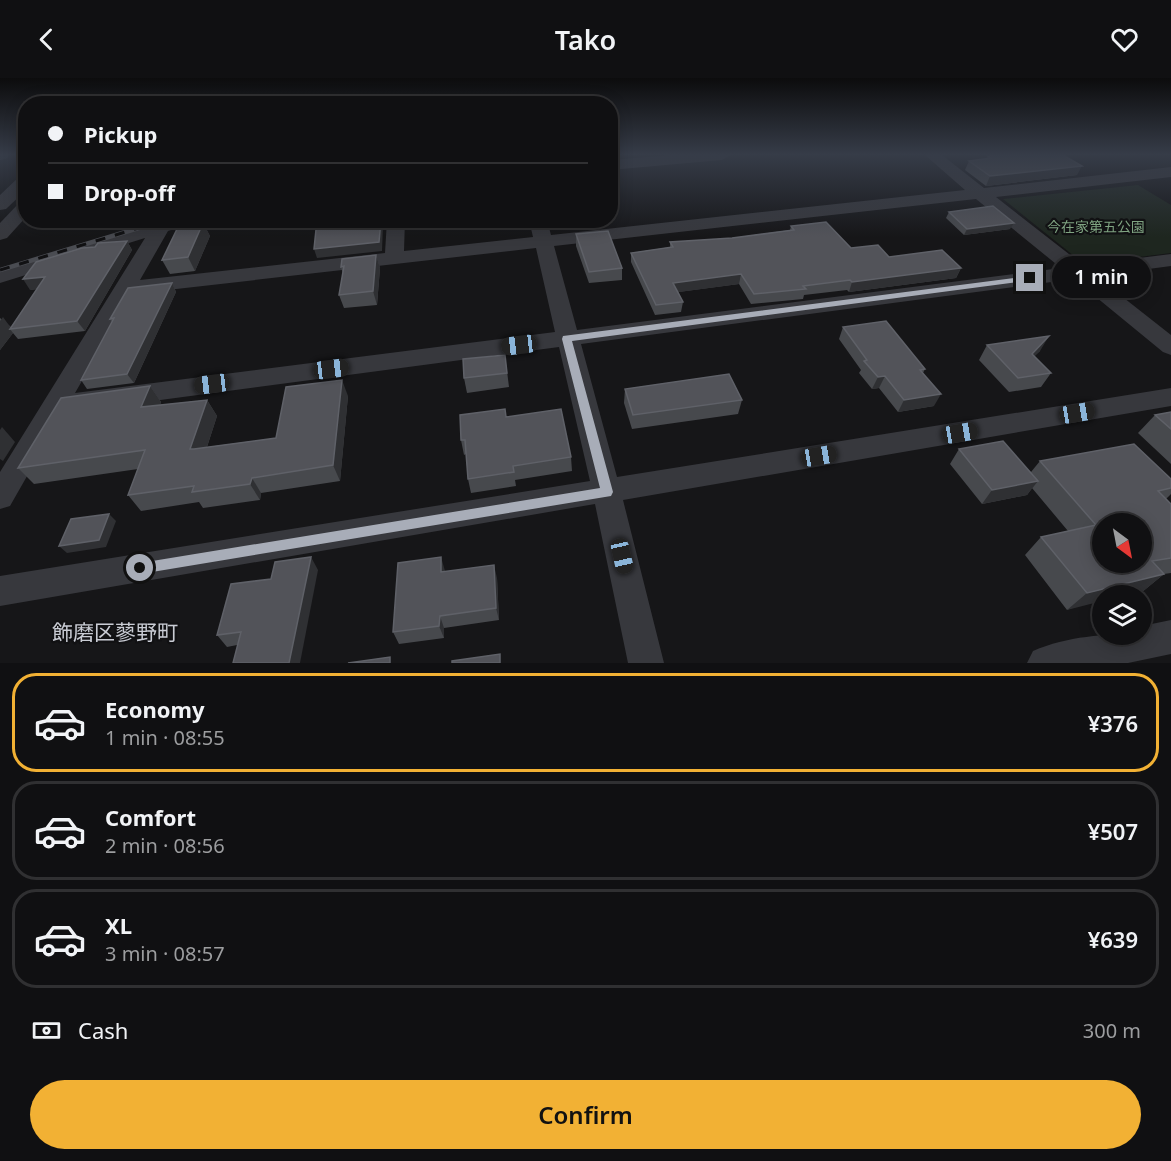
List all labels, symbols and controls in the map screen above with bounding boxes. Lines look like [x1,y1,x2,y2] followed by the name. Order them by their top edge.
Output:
[555,21,616,58] text: Tako
[30,23,63,56] icon: back
[1108,23,1141,56] icon: heart
[84,119,157,149] text: Pickup
[84,177,175,207] text: Drop-off
[1047,217,1145,236] park label: 今在家第五公園
[1051,257,1150,299] callout: 1 min
[1074,263,1129,290] text: 1 min
[1016,264,1043,291] route end
[500,334,538,356] car
[312,358,350,380] car
[193,373,231,395] car
[1058,401,1096,425] car
[941,421,979,445] car
[800,444,838,468] car
[1092,513,1152,573] north arrow
[1092,513,1152,645] map controls
[609,536,635,576] car
[126,554,153,581] route start
[1092,585,1152,645] button: layers
[52,618,178,646] district label: 飾磨区蓼野町
[105,694,204,724] text: Economy
[33,696,87,750] icon: car
[1088,708,1138,738] text: ¥376
[105,724,225,751] text: 1 min · 08:55
[105,802,196,832] text: Comfort
[33,804,87,858] icon: car
[1088,816,1138,846] text: ¥507
[105,832,225,859] text: 2 min · 08:56
[105,910,132,940] text: XL
[33,912,87,966] icon: car
[1088,924,1138,954] text: ¥639
[105,940,225,967] text: 3 min · 08:57
[30,1014,63,1047] icon: cash
[78,1015,128,1045] text: Cash
[1083,1017,1141,1044] text: 300 m
[30,1080,1141,1149] button: Confirm

